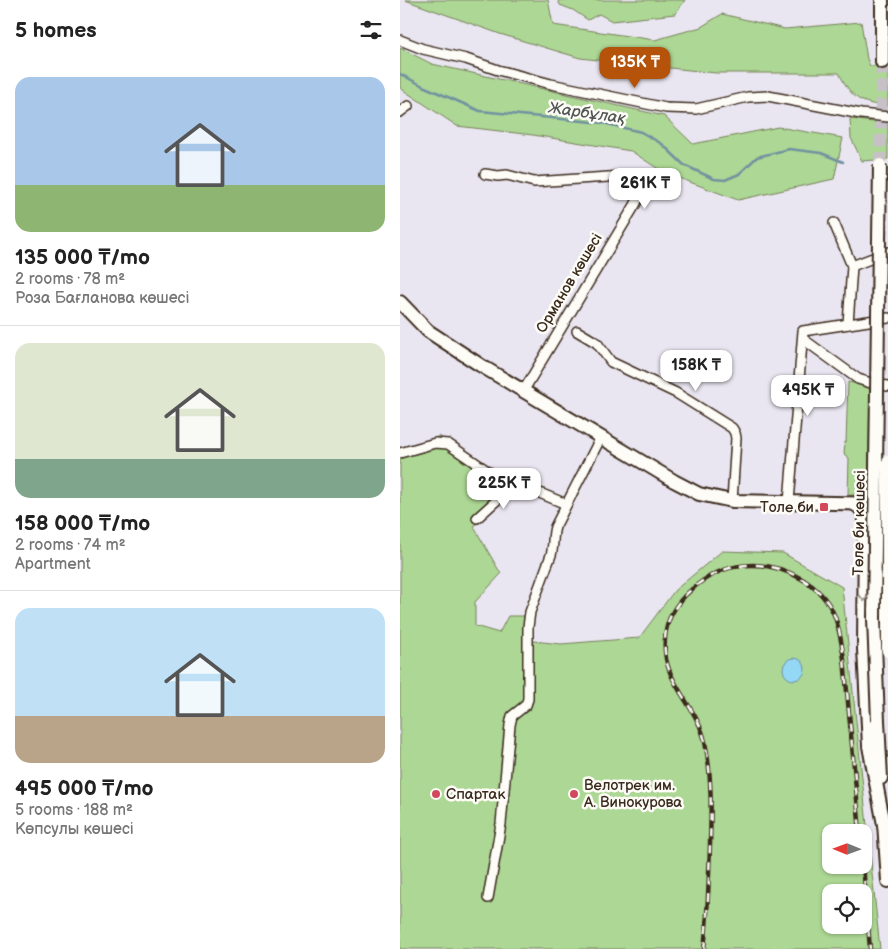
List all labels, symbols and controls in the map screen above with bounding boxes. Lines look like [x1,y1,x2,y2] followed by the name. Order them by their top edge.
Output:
[357,16,385,44] icon: filters
[15,18,97,43] text: 5 homes
[594,46,676,89] pin: 135K ₸
[610,53,660,72] text: 135K ₸
[546,99,628,128] water label: Жарбұлақ
[155,110,245,200] icon: home
[604,168,686,210] pin: 261K ₸
[620,174,670,193] text: 261K ₸
[532,230,607,337] street label: Орманов көшесі
[15,245,150,270] text: 135 000 ₸/mo
[15,270,125,289] text: 2 rooms · 78 m²
[15,289,189,308] text: Роза Бағланова көшесі
[655,350,737,392] pin: 158K ₸
[671,356,721,375] text: 158K ₸
[767,374,849,417] pin: 495K ₸
[155,375,245,465] icon: home
[782,381,834,400] text: 495K ₸
[463,468,545,510] pin: 225K ₸
[849,470,870,576] street label: Төле би көшесі
[478,474,530,493] text: 225K ₸
[760,498,814,517] place label: Толе би
[818,501,830,513] marker: Толе би
[15,511,150,536] text: 158 000 ₸/mo
[15,536,126,555] text: 2 rooms · 74 m²
[15,555,91,574] text: Apartment
[859,595,869,603] one-way arrow
[155,640,245,730] icon: home
[15,776,154,801] text: 495 000 ₸/mo
[583,776,682,812] place label: Велотрек им. А. Винокурова
[446,785,505,804] place label: Спартак
[430,788,442,800] marker: Спартак
[568,788,580,800] marker: Велотрек им. А. Винокурова
[15,801,133,820] text: 5 rooms · 188 m²
[15,820,134,839] text: Көпсулы көшесі
[822,824,872,874] north arrow
[822,824,872,934] map controls
[822,884,872,934] button: locate

